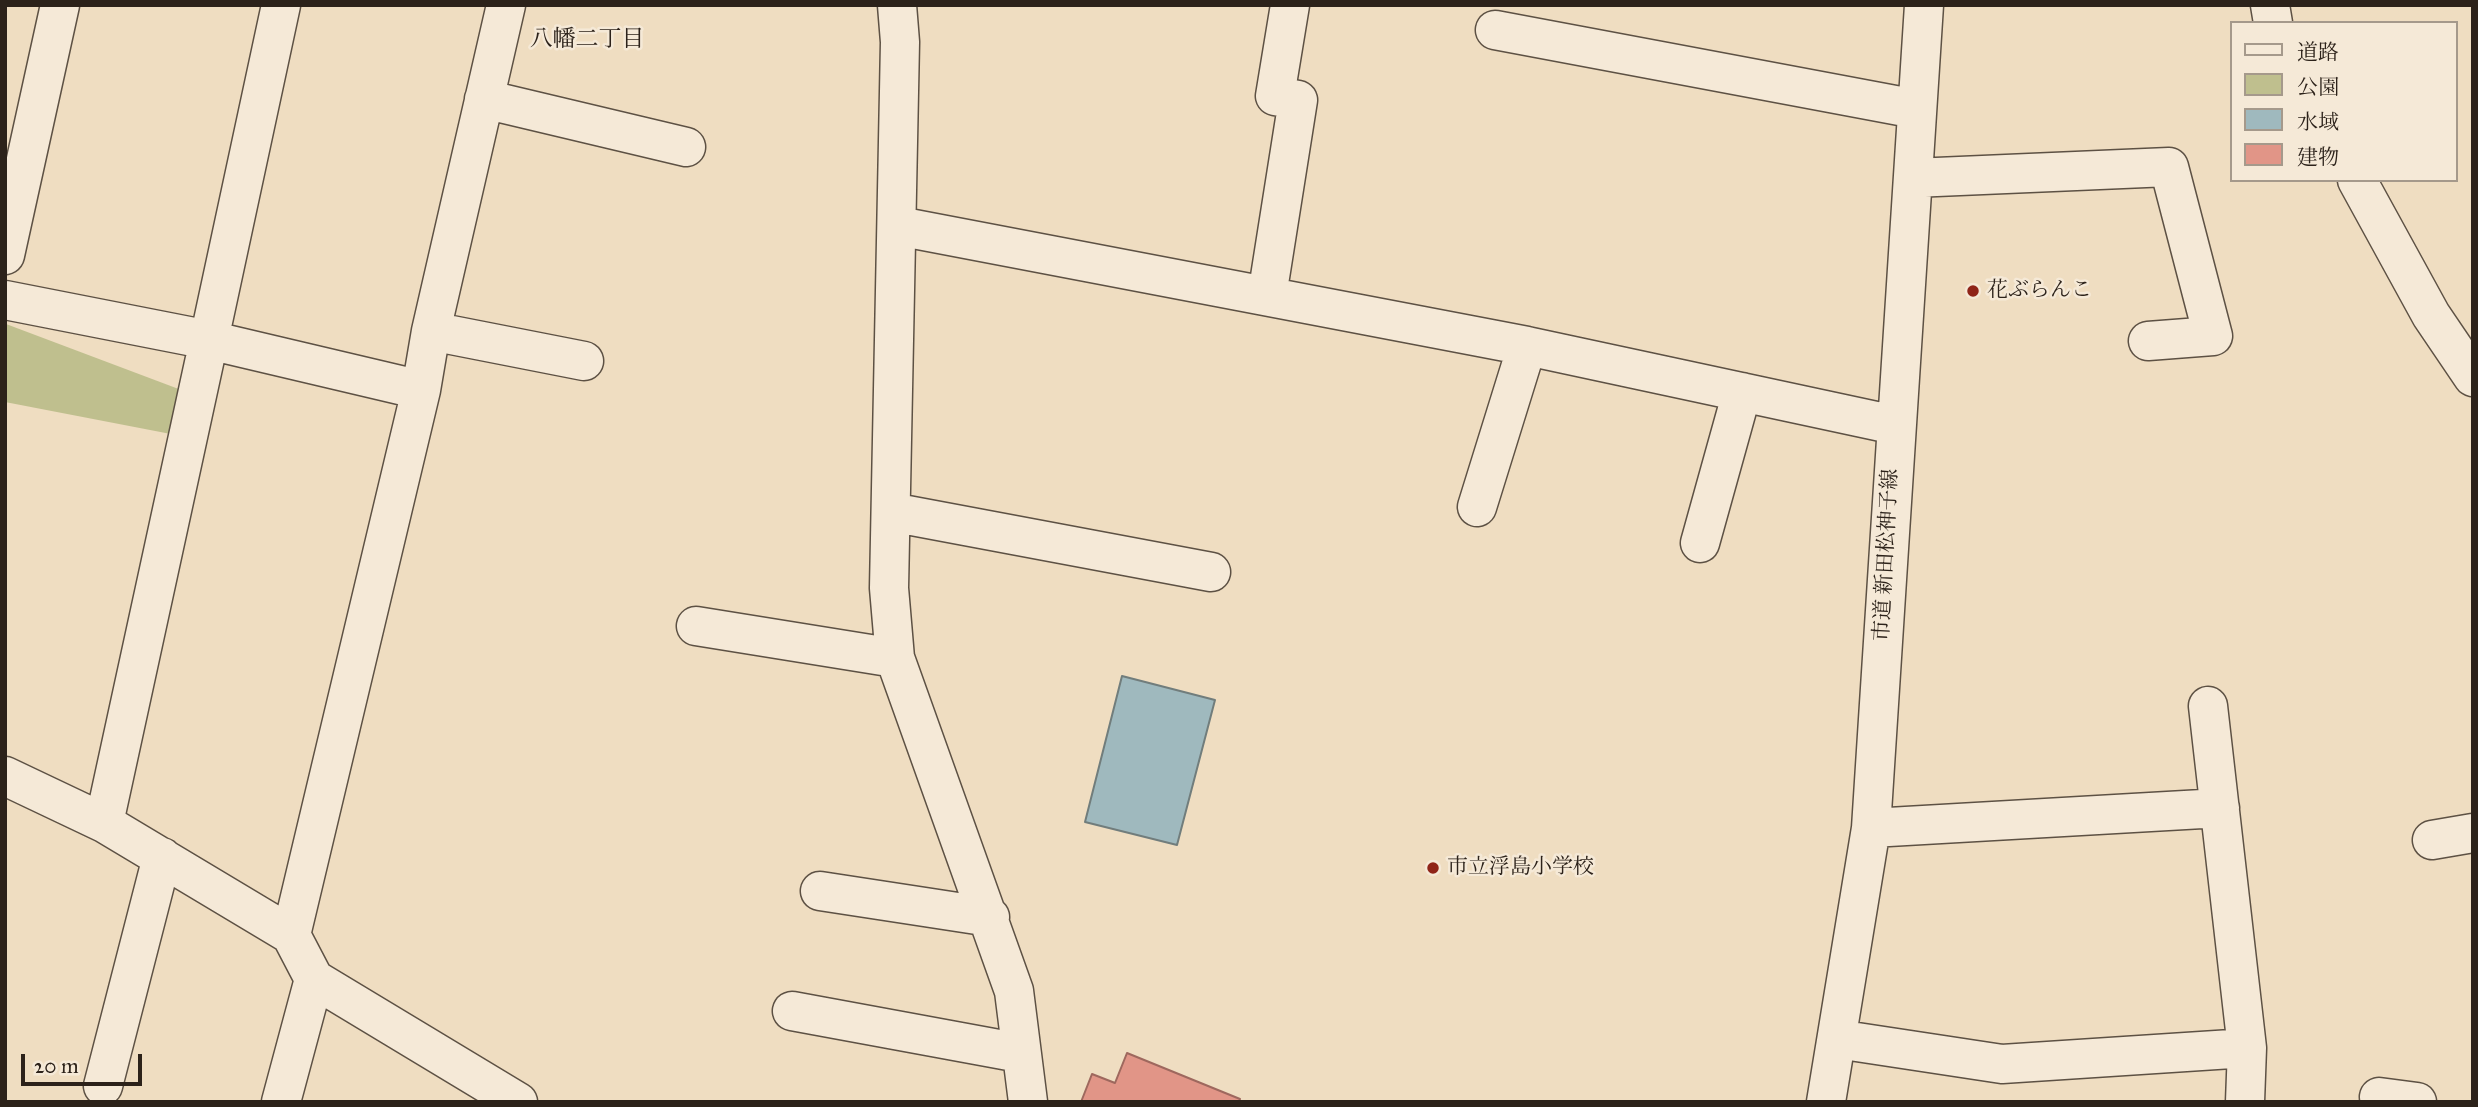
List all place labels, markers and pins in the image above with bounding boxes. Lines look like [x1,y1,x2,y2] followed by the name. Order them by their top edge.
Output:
[1987,278,2092,304] place label: 花ぶらんこ
[1965,283,1981,299] marker: 花ぶらんこ
[1447,855,1594,881] place label: 市立浮島小学校
[1425,860,1441,876] marker: 市立浮島小学校

